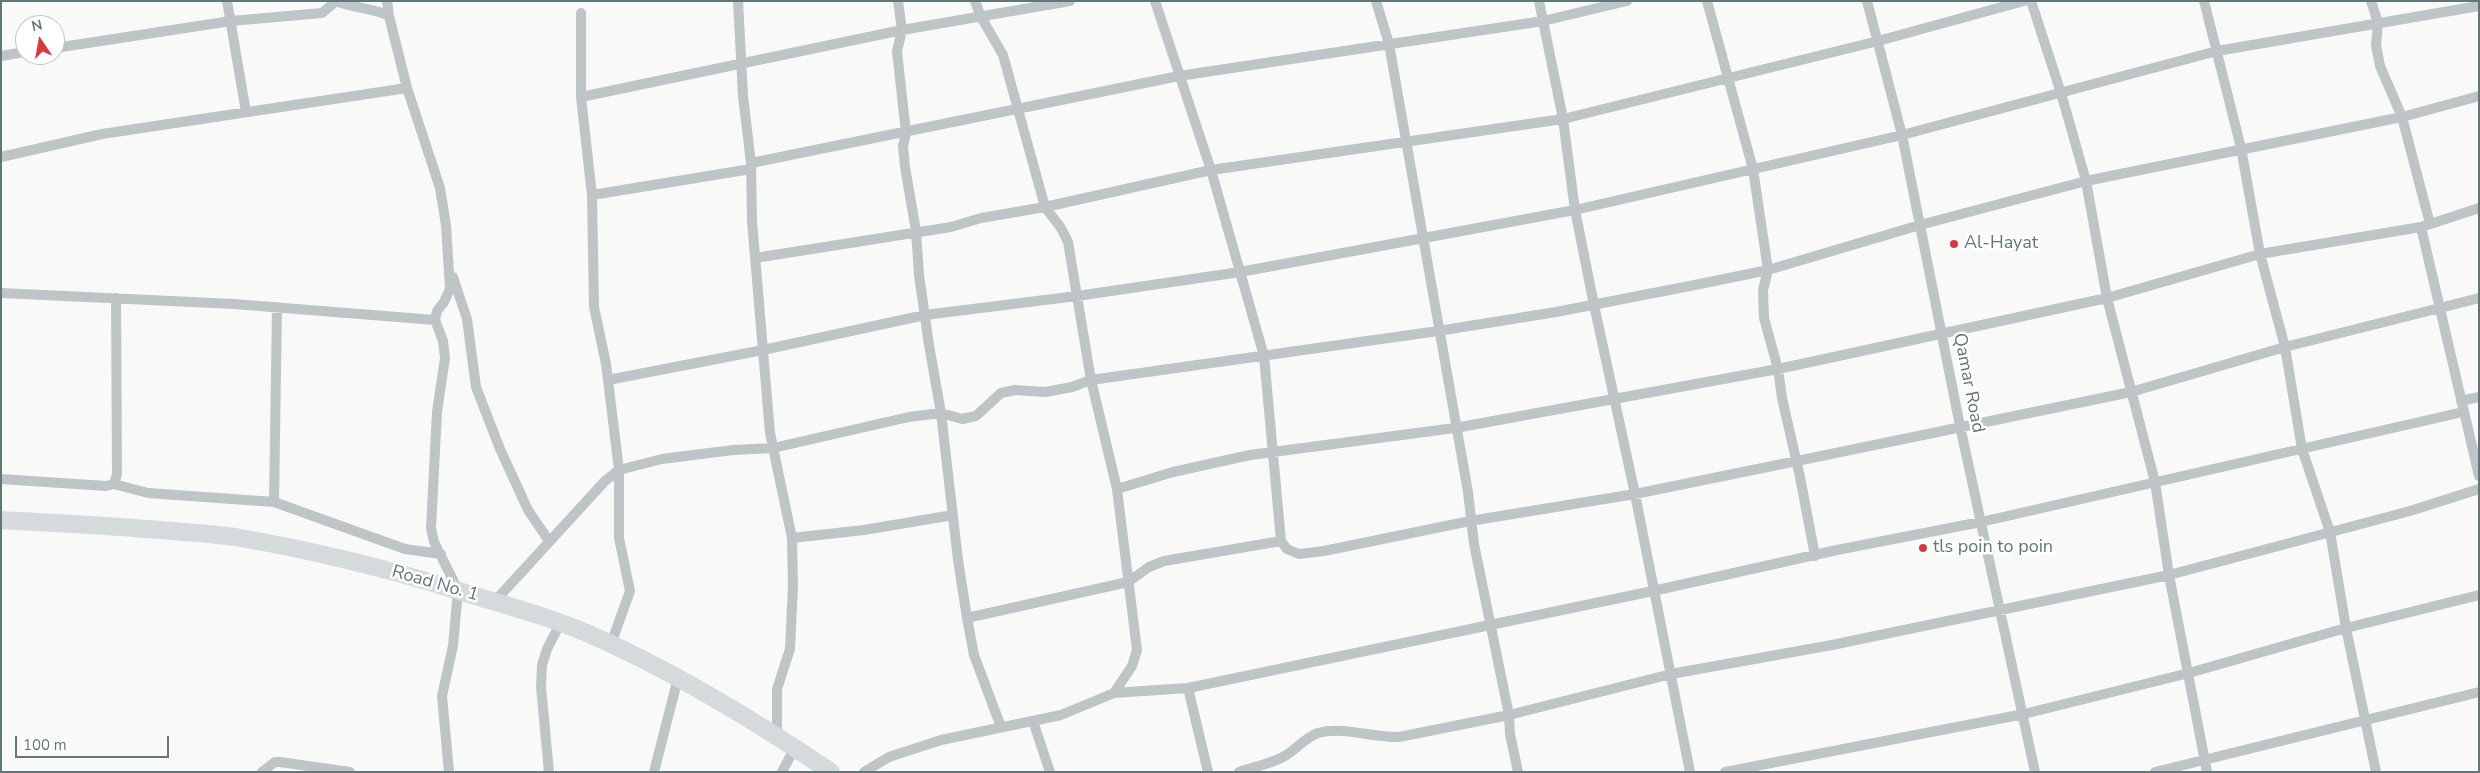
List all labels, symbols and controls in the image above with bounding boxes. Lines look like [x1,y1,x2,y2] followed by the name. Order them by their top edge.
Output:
[15,15,65,65] north arrow
[30,15,44,36] text: N
[1964,233,2038,255] place label: Al-Hayat
[1948,238,1960,250] marker: Al-Hayat
[1948,331,1988,435] street label: Qamar Road
[1933,537,2053,559] place label: tls poin to poin
[1917,542,1929,554] marker: tls poin to poin
[389,561,481,607] street label: Road No. 1
[18,726,171,758] scale bar
[23,735,67,755] text: 100 m

